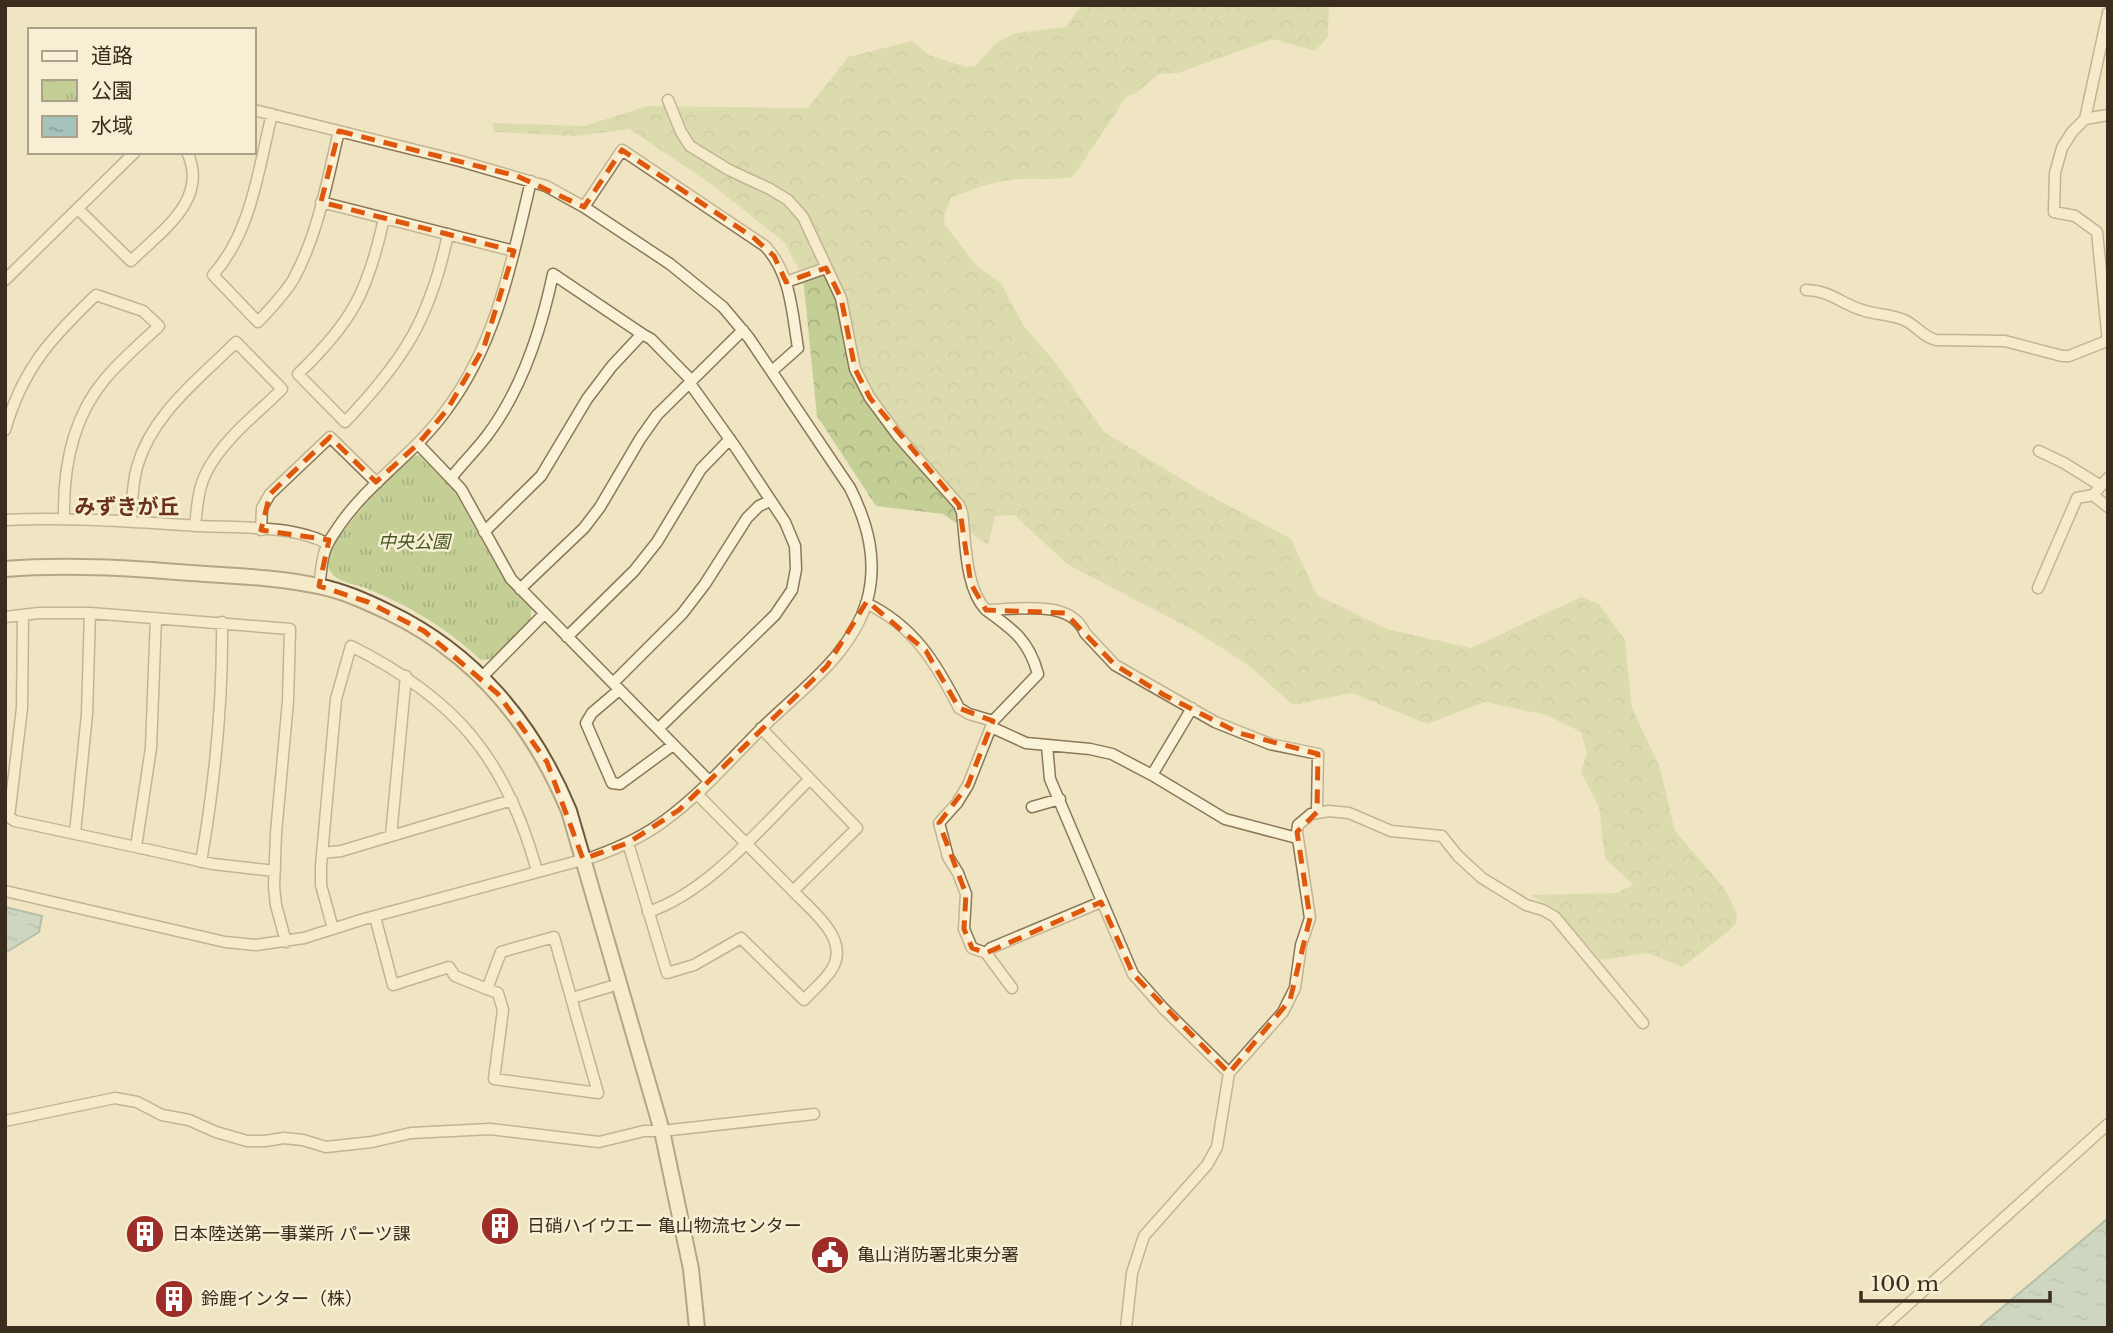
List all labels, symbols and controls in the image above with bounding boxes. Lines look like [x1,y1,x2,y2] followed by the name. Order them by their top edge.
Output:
[28,28,256,154] legend
[91,43,133,69] text: 道路
[91,78,133,104] text: 公園
[91,113,133,139] text: 水域
[75,494,180,520] district label: みずきが丘
[378,531,453,553] park label: 中央公園
[479,1205,521,1247] building icon: 日硝ハイウエー 亀山物流センター
[124,1213,166,1255] building icon: 日本陸送第一事業所 パーツ課
[527,1215,802,1237] place label: 日硝ハイウエー 亀山物流センター
[172,1223,411,1245] place label: 日本陸送第一事業所 パーツ課
[809,1234,851,1276] public building icon: 亀山消防署北東分署
[857,1244,1019,1266] place label: 亀山消防署北東分署
[1861,1260,2050,1304] scale bar
[1871,1271,1939,1297] text: 100 m
[153,1278,195,1320] building icon: 鈴鹿インター（株）
[201,1288,363,1310] place label: 鈴鹿インター（株）

